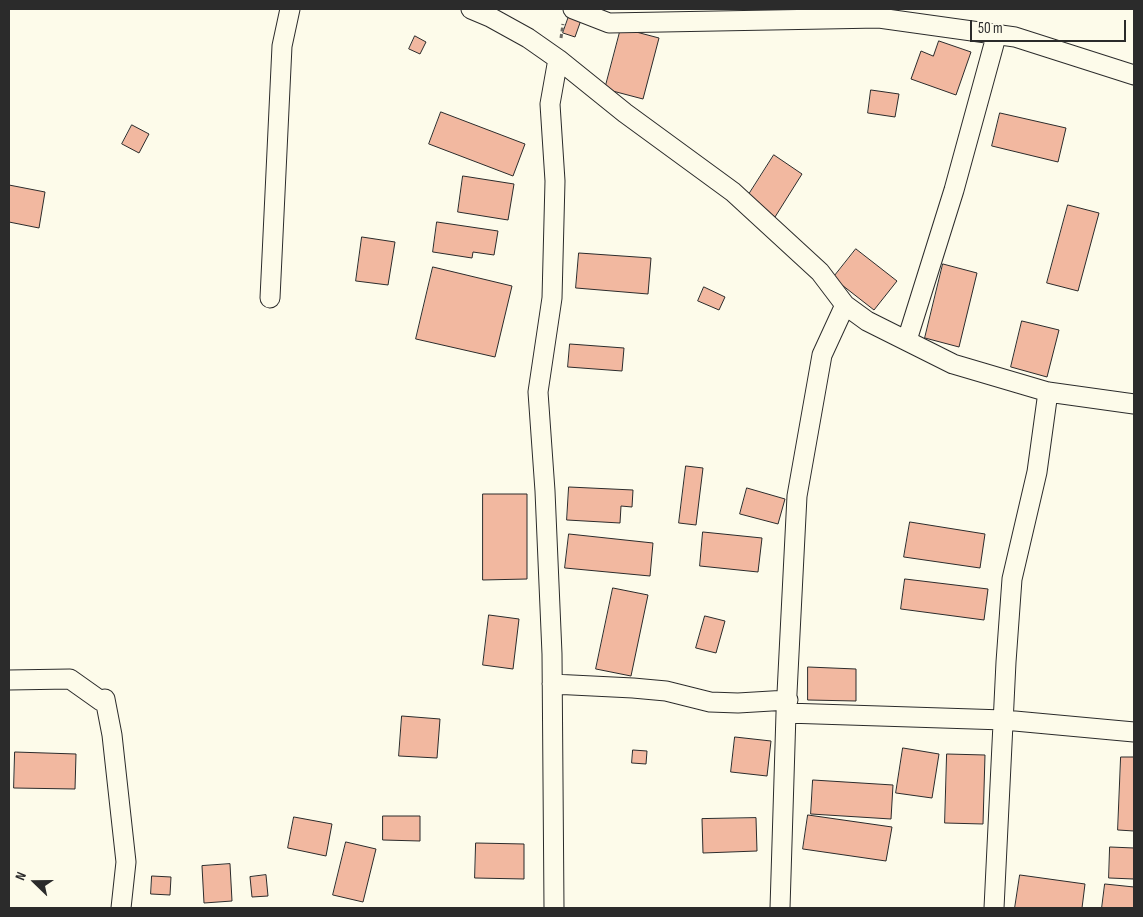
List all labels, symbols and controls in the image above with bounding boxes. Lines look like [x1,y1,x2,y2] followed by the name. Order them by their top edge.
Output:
[973,10,1129,42] scale bar
[978,19,1003,38] text: 50 m
[10,857,60,907] north arrow
[11,870,30,883] text: N

